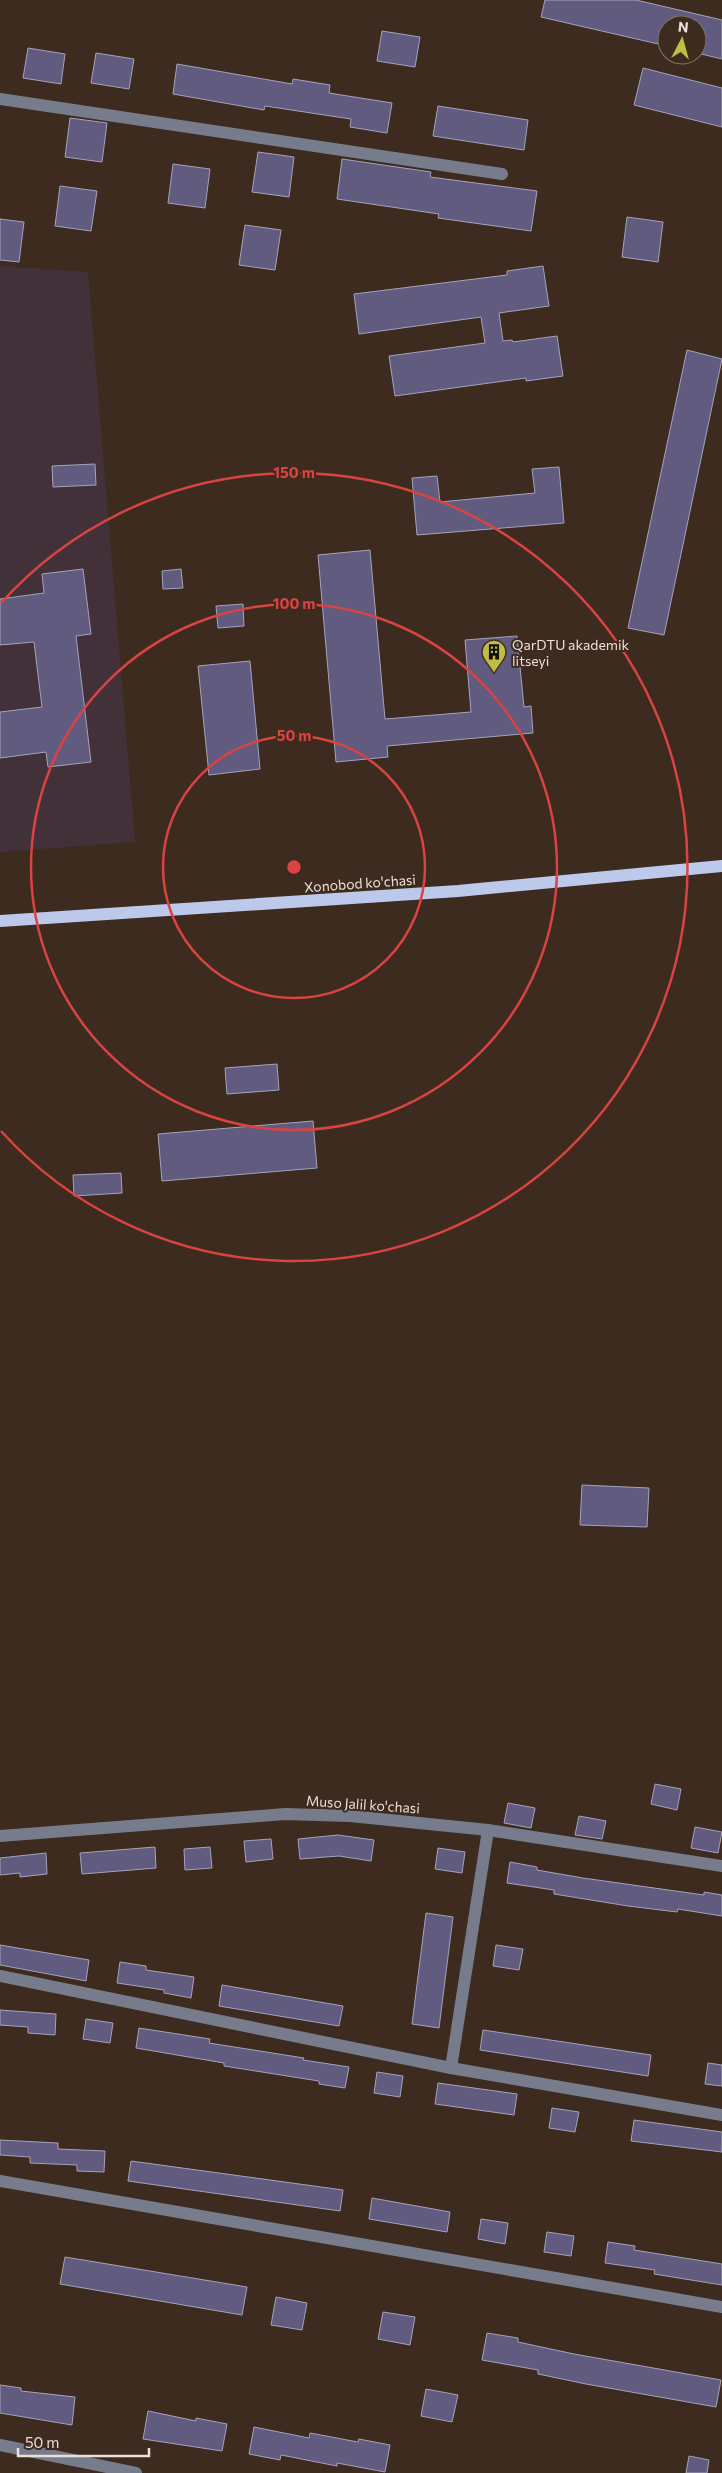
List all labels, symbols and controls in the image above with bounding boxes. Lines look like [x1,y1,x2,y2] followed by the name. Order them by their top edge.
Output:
[657,15,707,65] north arrow
[677,18,690,36] text: N
[273,463,315,481] text: 150 m
[273,594,315,612] text: 100 m
[512,636,630,669] place label: QarDTU akademik litseyi
[481,639,507,673] building icon: QarDTU akademik litseyi
[277,726,311,744] text: 50 m
[285,858,303,876] centre of rings
[304,871,416,895] street label: Xonobod ko'chasi
[305,1792,421,1816] street label: Muso Jalil ko'chasi
[18,2426,149,2458] scale bar
[25,2433,59,2451] text: 50 m

